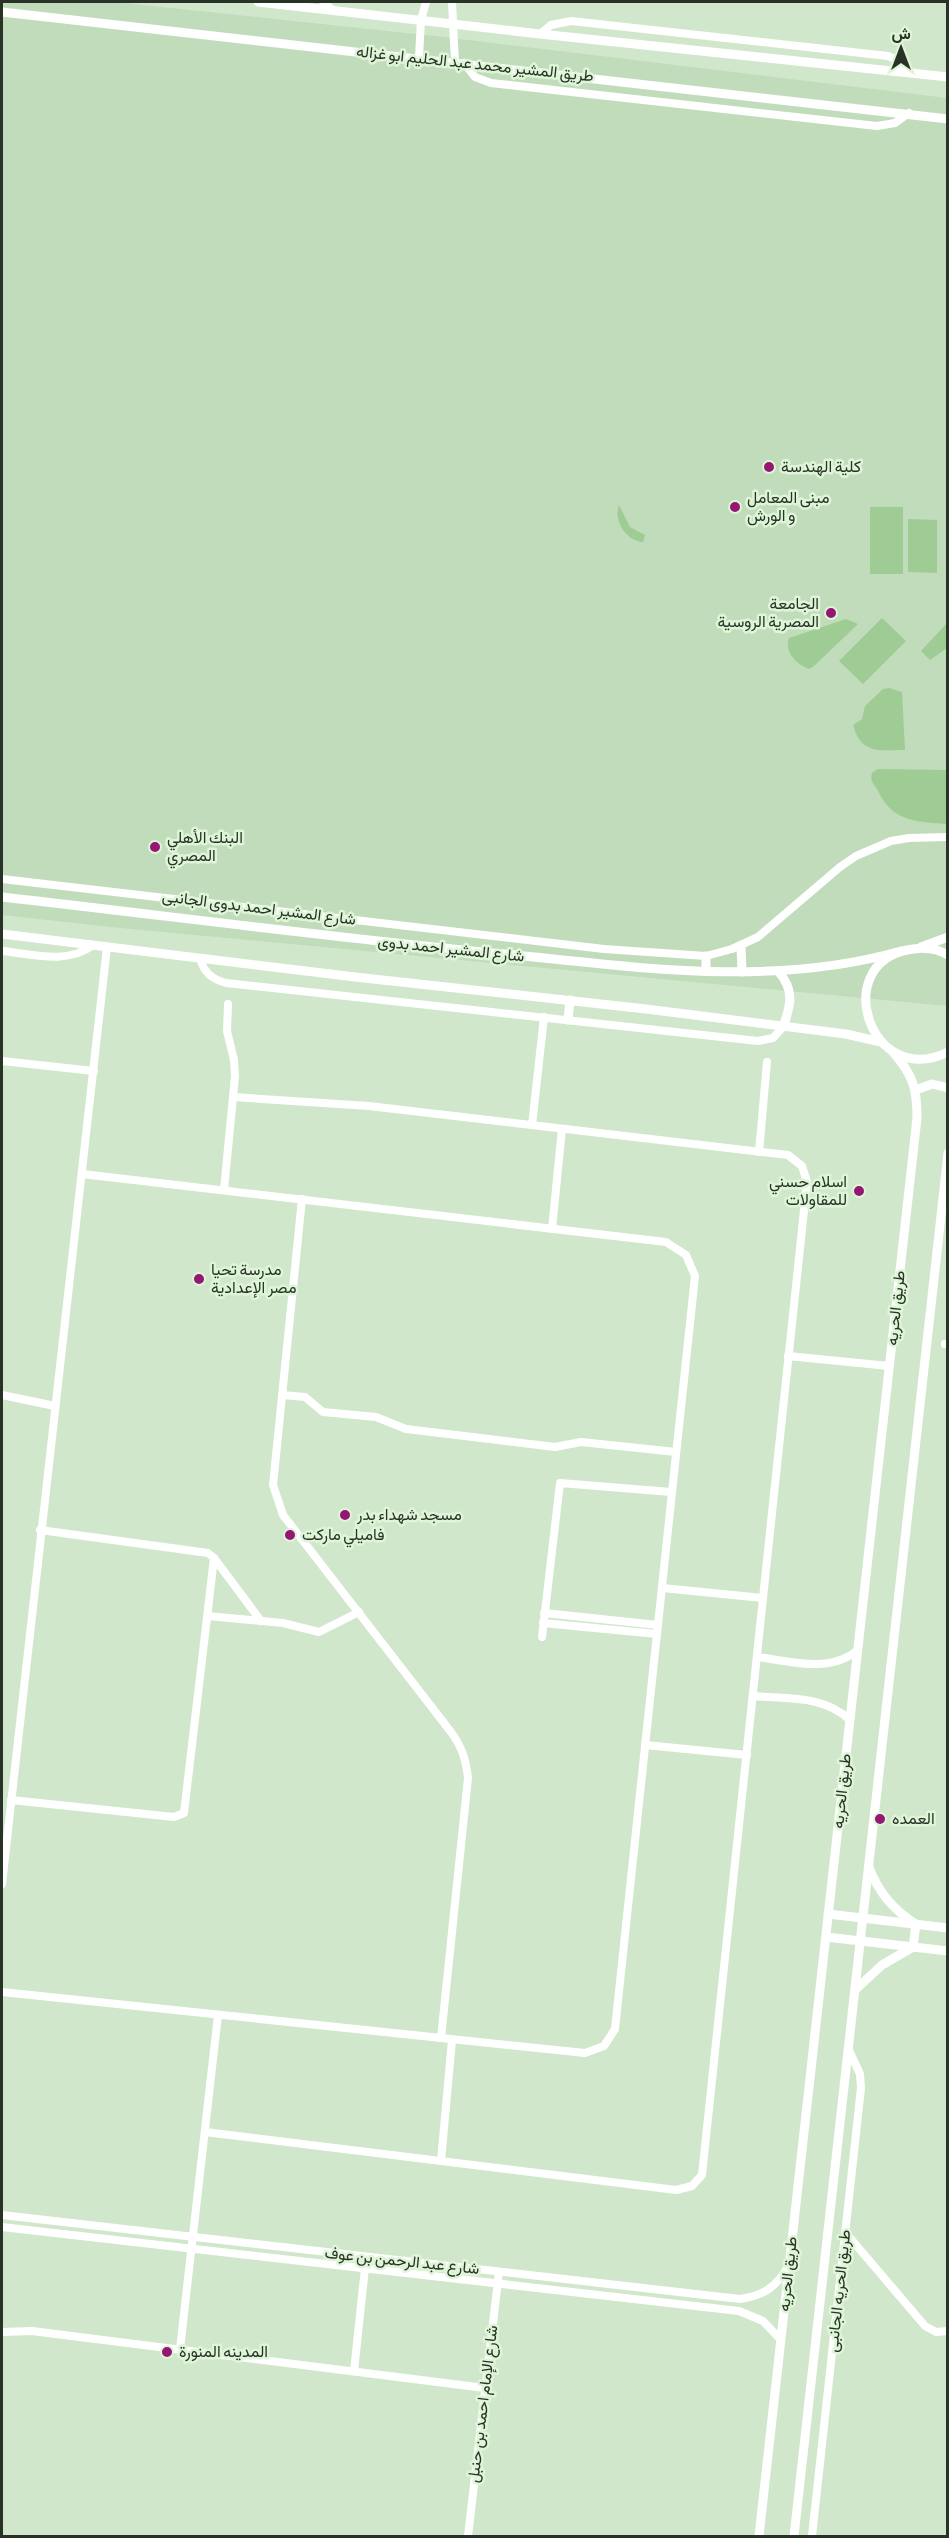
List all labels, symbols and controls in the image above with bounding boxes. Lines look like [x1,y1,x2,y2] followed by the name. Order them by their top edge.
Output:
[871,18,931,78] north arrow
[891,26,911,43] text: ش
[355,44,595,86] street label: طريق المشير محمد عبد الحليم ابو غزاله
[781,459,861,477] place label: كلية الهندسة
[762,460,776,474] marker: كلية الهندسة
[747,490,830,526] place label: مبنى المعامل و الورش
[728,500,742,514] marker: مبنى المعامل و الورش
[718,596,819,632] place label: الجامعة المصرية الروسية
[824,606,838,620] marker: الجامعة المصرية الروسية
[167,829,243,869] place label: البنك الأهلي المصري
[148,840,162,854] marker: البنك الأهلي المصري
[161,888,357,931] street label: شارع المشير احمد بدوى الجانبى
[377,933,525,968] street label: شارع المشير احمد بدوى
[769,1174,847,1210] place label: اسلام حسني للمقاولات
[852,1184,866,1198] marker: اسلام حسني للمقاولات
[211,1262,296,1298] place label: مدرسة تحيا مصر الإعدادية
[884,1270,910,1346] street label: طريق الحريه
[192,1272,206,1286] marker: مدرسة تحيا مصر الإعدادية
[356,1507,462,1525] place label: مسجد شهداء بدر
[338,1508,352,1522] marker: مسجد شهداء بدر
[302,1527,385,1548] place label: فاميلي ماركت
[283,1528,297,1542] marker: فاميلي ماركت
[830,1753,856,1829] street label: طريق الحريه
[892,1811,935,1827] place label: العمده
[873,1812,887,1826] marker: العمده
[825,2229,855,2353] street label: طريق الحريه الجانبى
[776,2236,802,2312] street label: طريق الحريه
[324,2245,480,2280] street label: شارع عبد الرحمن بن عوف
[465,2324,504,2484] street label: شارع الإمام احمد بن حنبل
[179,2344,268,2362] place label: المدينه المنورة
[160,2345,174,2359] marker: المدينه المنورة

